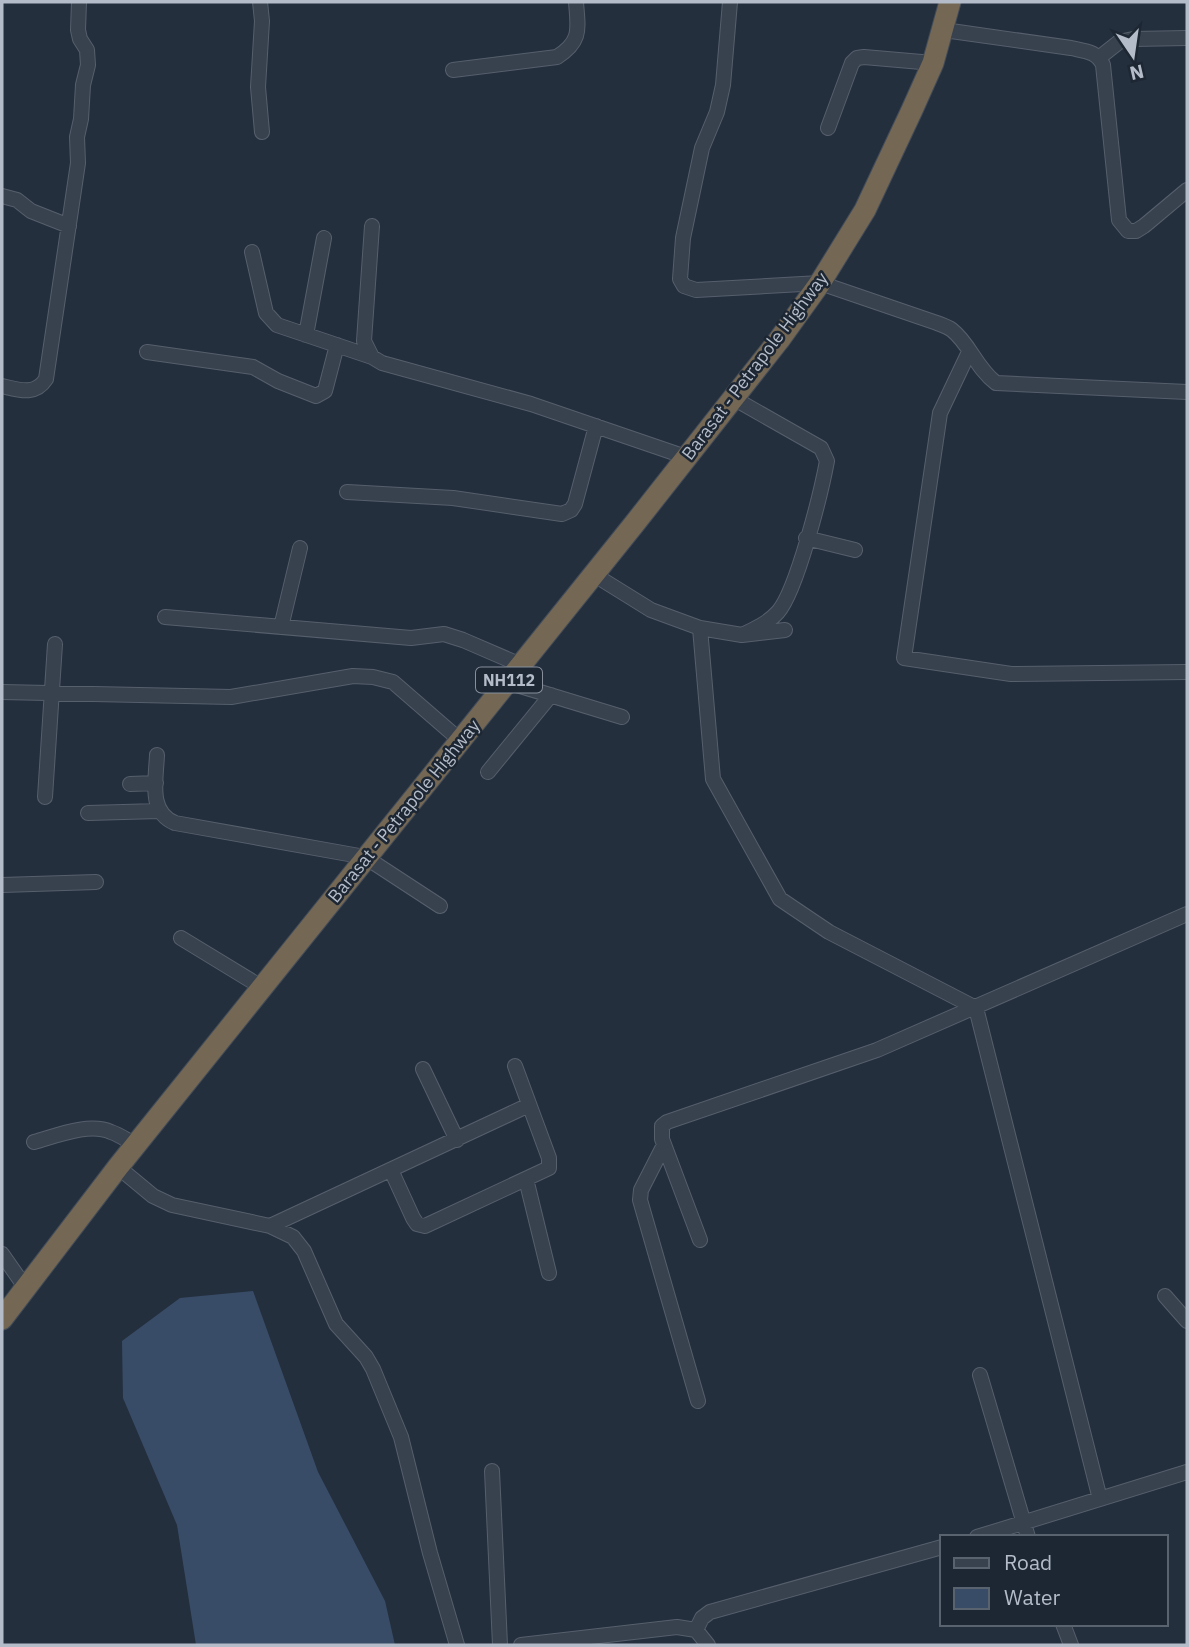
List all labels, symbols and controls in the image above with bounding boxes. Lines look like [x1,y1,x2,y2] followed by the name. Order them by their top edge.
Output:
[1098,21,1168,91] north arrow
[1127,59,1146,86] text: N
[676,267,833,464] street label: Barasat - Petrapole Highway
[476,667,542,692] road number: NH112
[323,714,485,907] street label: Barasat - Petrapole Highway
[940,1535,1168,1626] legend
[1004,1548,1052,1576] text: Road
[1004,1583,1061,1611] text: Water

